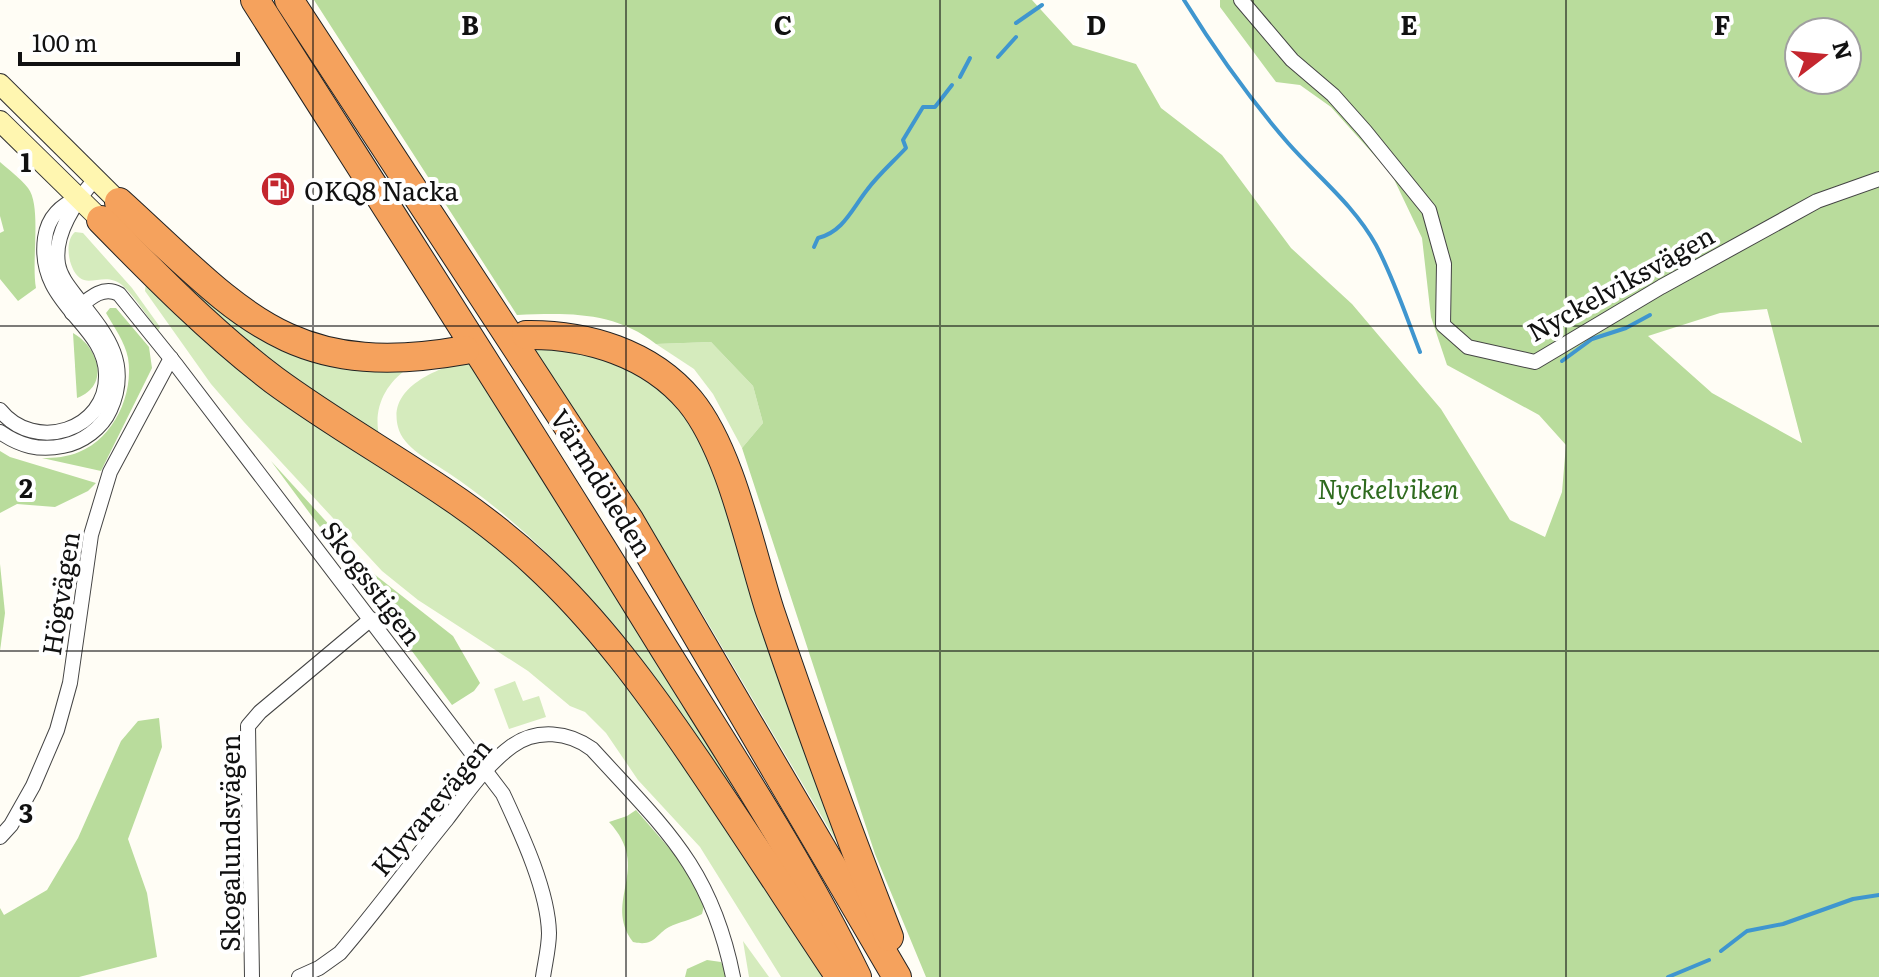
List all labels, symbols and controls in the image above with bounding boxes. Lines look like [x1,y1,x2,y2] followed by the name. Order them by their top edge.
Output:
[461,4,479,43] text: B
[774,4,792,43] text: C
[1086,4,1106,43] text: D
[1400,4,1418,43] text: E
[1714,4,1730,43] text: F
[20,16,238,66] scale bar
[1783,16,1863,96] north arrow
[32,24,98,59] text: 100 m
[1825,37,1862,63] text: N
[21,141,32,180] text: 1
[259,170,297,208] fuel station icon: OKQ8 Nacka
[304,170,459,209] place label: OKQ8 Nacka
[1519,214,1721,350] street label: Nyckelviksvägen
[542,401,664,563] street label: Värmdöleden
[19,467,33,506] text: 2
[1317,468,1459,507] park label: Nyckelviken
[313,511,433,653] street label: Skogsstigen
[30,528,88,658] street label: Högvägen
[360,728,500,884] street label: Klyvarevägen
[209,734,248,952] street label: Skogalundsvägen
[19,792,33,831] text: 3

